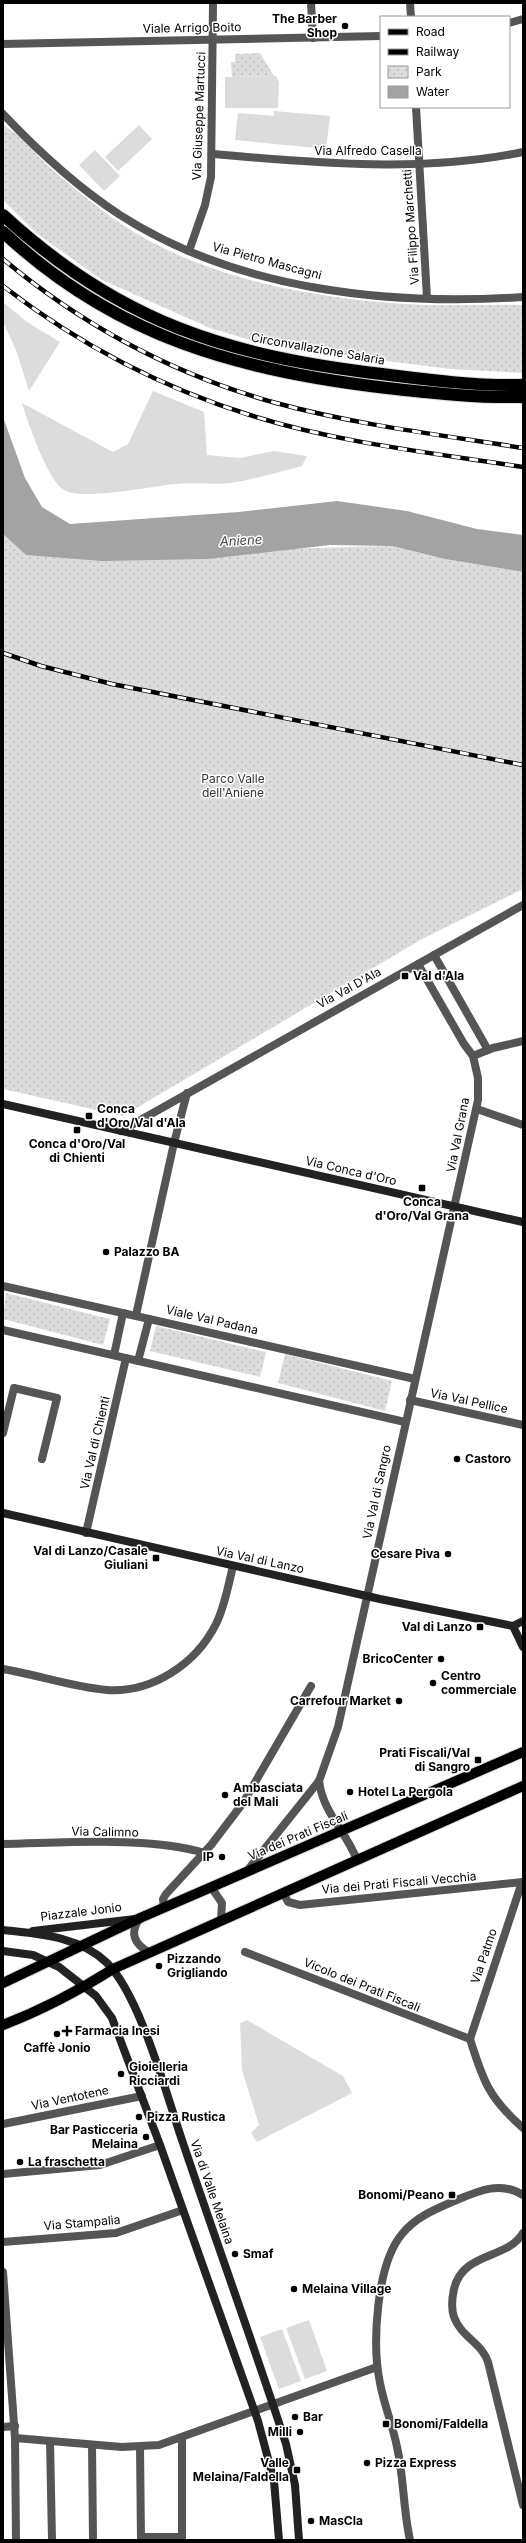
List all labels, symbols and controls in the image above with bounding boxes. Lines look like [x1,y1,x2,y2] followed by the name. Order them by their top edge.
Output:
[272,11,337,40] place label: The Barber Shop
[380,16,510,108] legend
[143,19,241,36] street label: Viale Arrigo Boito
[340,21,350,31] marker: The Barber Shop
[416,24,445,39] text: Road
[416,44,460,59] text: Railway
[189,51,208,180] street label: Via Giuseppe Martucci
[416,64,442,79] text: Park
[416,84,450,99] text: Water
[314,143,422,158] street label: Via Alfredo Casella
[399,169,422,285] street label: Via Filippo Marchetti
[211,239,324,282] street label: Via Pietro Mascagni
[250,329,386,368] street label: Circonvallazione Salaria
[218,531,263,549] water label: Aniene
[201,771,265,800] park label: Parco Valle dell'Aniene
[314,964,384,1011] street label: Via Val D'Ala
[413,968,464,983] place label: Val d'Ala
[400,971,410,981] marker: Val d'Ala
[443,1096,472,1174] street label: Via Val Grana
[97,1101,186,1130] place label: Conca d'Oro/Val d'Ala
[84,1111,94,1121] marker: Conca d'Oro/Val d'Ala
[72,1125,82,1135] marker: Conca d'Oro/Val di Chienti
[29,1136,125,1165] place label: Conca d'Oro/Val di Chienti
[304,1153,398,1188] street label: Via Conca d'Oro
[417,1183,427,1193] marker: Conca d'Oro/Val Grana
[375,1194,469,1223] place label: Conca d'Oro/Val Grana
[114,1244,179,1259] place label: Palazzo BA
[101,1247,111,1257] marker: Palazzo BA
[165,1302,260,1337] street label: Viale Val Padana
[429,1385,509,1416] street label: Via Val Pellice
[76,1395,113,1491] street label: Via Val di Chienti
[359,1443,394,1540] street label: Via Val di Sangro
[465,1451,511,1466] place label: Castoro
[452,1454,462,1464] marker: Castoro
[33,1543,148,1572] place label: Val di Lanzo/Casale Giuliani
[215,1543,306,1576] street label: Via Val di Lanzo
[371,1546,440,1561] place label: Cesare Piva
[443,1549,453,1559] marker: Cesare Piva
[151,1553,161,1563] marker: Val di Lanzo/Casale Giuliani
[402,1619,472,1634] place label: Val di Lanzo
[475,1622,485,1632] marker: Val di Lanzo
[363,1651,433,1666] place label: BricoCenter
[436,1654,446,1664] marker: BricoCenter
[441,1668,517,1697] place label: Centro commerciale
[428,1678,438,1688] marker: Centro commerciale
[290,1693,392,1708] place label: Carrefour Market
[394,1696,404,1706] marker: Carrefour Market
[379,1745,470,1774] place label: Prati Fiscali/Val di Sangro
[473,1755,483,1765] marker: Prati Fiscali/Val di Sangro
[233,1780,303,1809] place label: Ambasciata del Mali
[358,1784,453,1799] place label: Hotel La Pergola
[345,1787,355,1797] marker: Hotel La Pergola
[220,1790,230,1800] marker: Ambasciata del Mali
[246,1808,350,1863] street label: Via dei Prati Fiscali
[71,1823,139,1840] street label: Via Calimno
[203,1849,214,1864] place label: IP
[217,1852,227,1862] marker: IP
[321,1868,477,1897] street label: Via dei Prati Fiscali Vecchia
[39,1899,122,1924] street label: Piazzale Jonio
[467,1926,500,1985] street label: Via Patmo
[167,1951,228,1980] place label: Pizzando Grigliando
[302,1954,423,2015] street label: Vicolo dei Prati Fiscali
[154,1961,164,1971] marker: Pizzando Grigliando
[75,2023,160,2038] place label: Farmacia Inesi
[62,2026,72,2036] marker: Farmacia Inesi
[52,2029,62,2039] marker: Caffè Jonio
[23,2040,91,2055] place label: Caffè Jonio
[129,2059,188,2088] place label: Gioielleria Ricciardi
[116,2069,126,2079] marker: Gioielleria Ricciardi
[30,2082,110,2113] street label: Via Ventotene
[147,2109,225,2124] place label: Pizza Rustica
[134,2112,144,2122] marker: Pizza Rustica
[50,2122,138,2151] place label: Bar Pasticceria Melaina
[141,2132,151,2142] marker: Bar Pasticceria Melaina
[188,2138,237,2246] street label: Via di Valle Melaina
[28,2154,105,2169] place label: La fraschetta
[15,2157,25,2167] marker: La fraschetta
[358,2187,444,2202] place label: Bonomi/Peano
[447,2190,457,2200] marker: Bonomi/Peano
[43,2212,121,2233] street label: Via Stampalia
[243,2246,274,2261] place label: Smaf
[230,2249,240,2259] marker: Smaf
[302,2281,392,2296] place label: Melaina Village
[289,2284,299,2294] marker: Melaina Village
[303,2409,323,2424] place label: Bar
[290,2412,300,2422] marker: Bar
[394,2416,488,2431] place label: Bonomi/Faldella
[381,2419,391,2429] marker: Bonomi/Faldella
[268,2424,292,2439] place label: Milli
[295,2427,305,2437] marker: Milli
[193,2455,289,2484] place label: Valle Melaina/Faldella
[375,2455,457,2470] place label: Pizza Express
[362,2458,372,2468] marker: Pizza Express
[292,2465,302,2475] marker: Valle Melaina/Faldella
[319,2513,363,2528] place label: MasCla
[306,2516,316,2526] marker: MasCla

